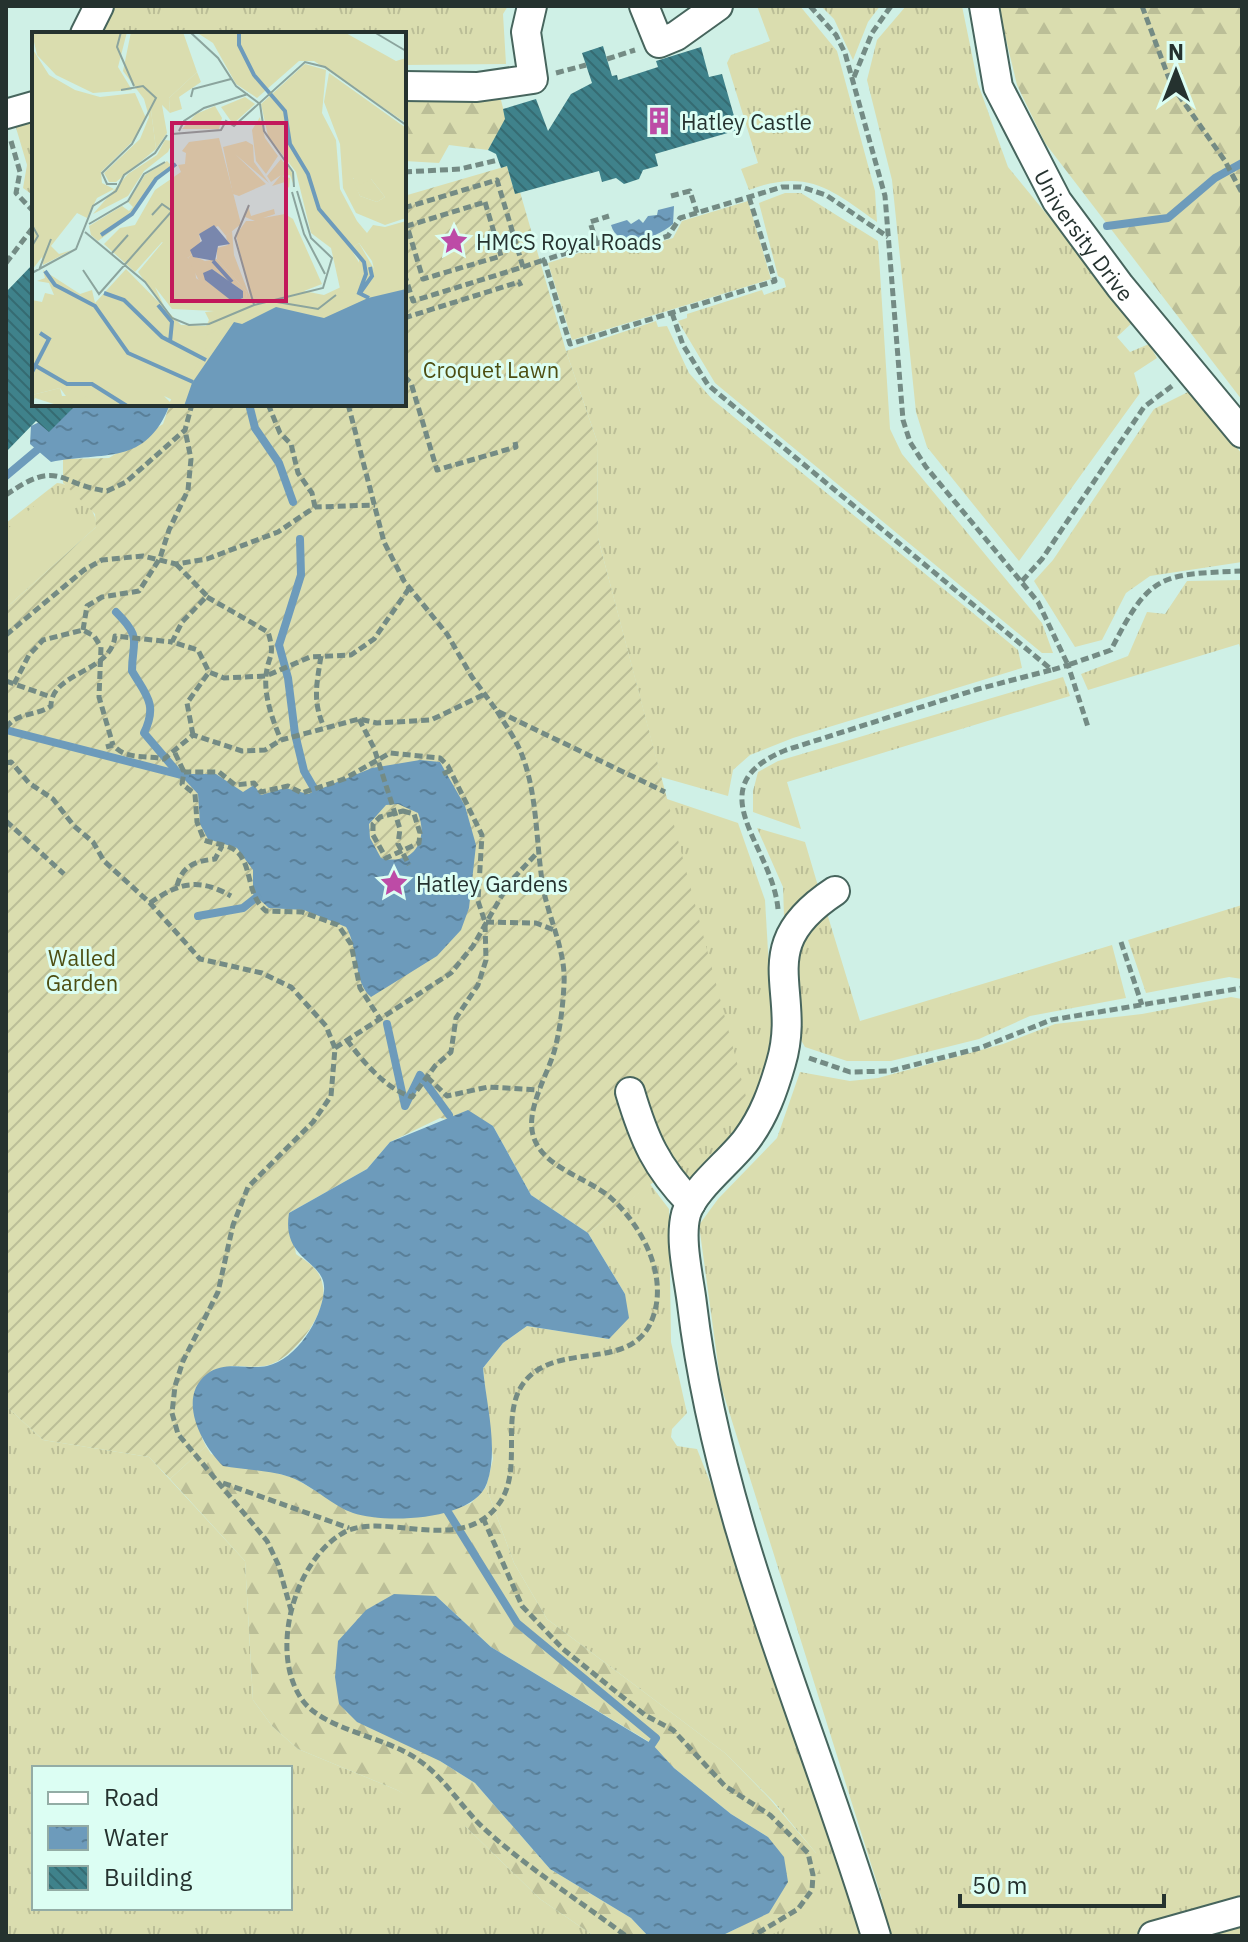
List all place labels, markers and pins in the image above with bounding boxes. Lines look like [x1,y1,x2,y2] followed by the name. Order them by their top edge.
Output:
[644,106,674,136] building icon: Hatley Castle
[681,107,812,136] place label: Hatley Castle
[439,226,469,256] place icon: HMCS Royal Roads
[476,227,662,256] place label: HMCS Royal Roads
[379,868,409,898] place icon: Hatley Gardens
[416,869,568,898] place label: Hatley Gardens

